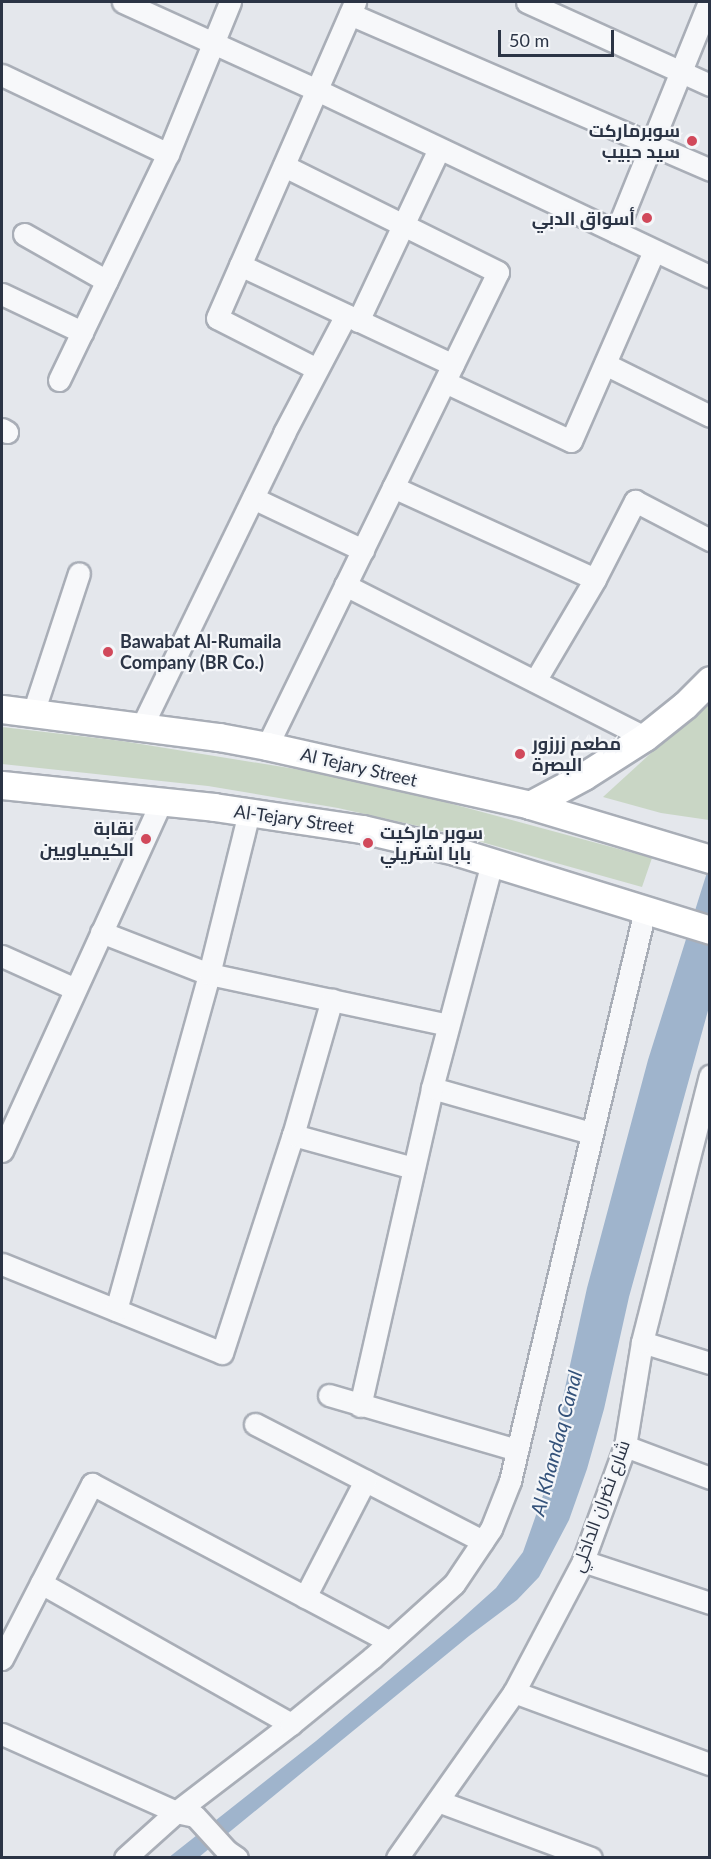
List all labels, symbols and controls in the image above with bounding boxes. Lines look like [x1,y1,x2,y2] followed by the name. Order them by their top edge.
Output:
[501,18,616,56] scale bar
[509,29,549,51] text: 50 m
[589,120,680,162] place label: سوبرماركت سيد حبيب
[685,134,699,148] marker: سوبرماركت سيد حبيب
[532,207,635,229] place label: أسواق الدبي
[640,211,654,225] marker: أسواق الدبي
[120,631,282,674] place label: Bawabat Al-Rumaila Company (BR Co.)
[101,645,115,659] marker: Bawabat Al-Rumaila Company (BR Co.)
[532,733,621,776] place label: مطعم زرزور البصرة
[298,743,420,791] street label: Al Tejary Street
[513,747,527,761] marker: مطعم زرزور البصرة
[233,800,355,838] street label: Al-Tejary Street
[40,818,134,860] place label: نقابة الكيمياويين
[380,822,483,864] place label: سوبر ماركيت بابا اشتريلي
[139,832,153,846] marker: نقابة الكيمياويين
[361,836,375,850] marker: سوبر ماركيت بابا اشتريلي
[525,1368,587,1518] water label: Al Khandaq Canal
[566,1437,634,1575] street label: شارع نضران الداخلي

